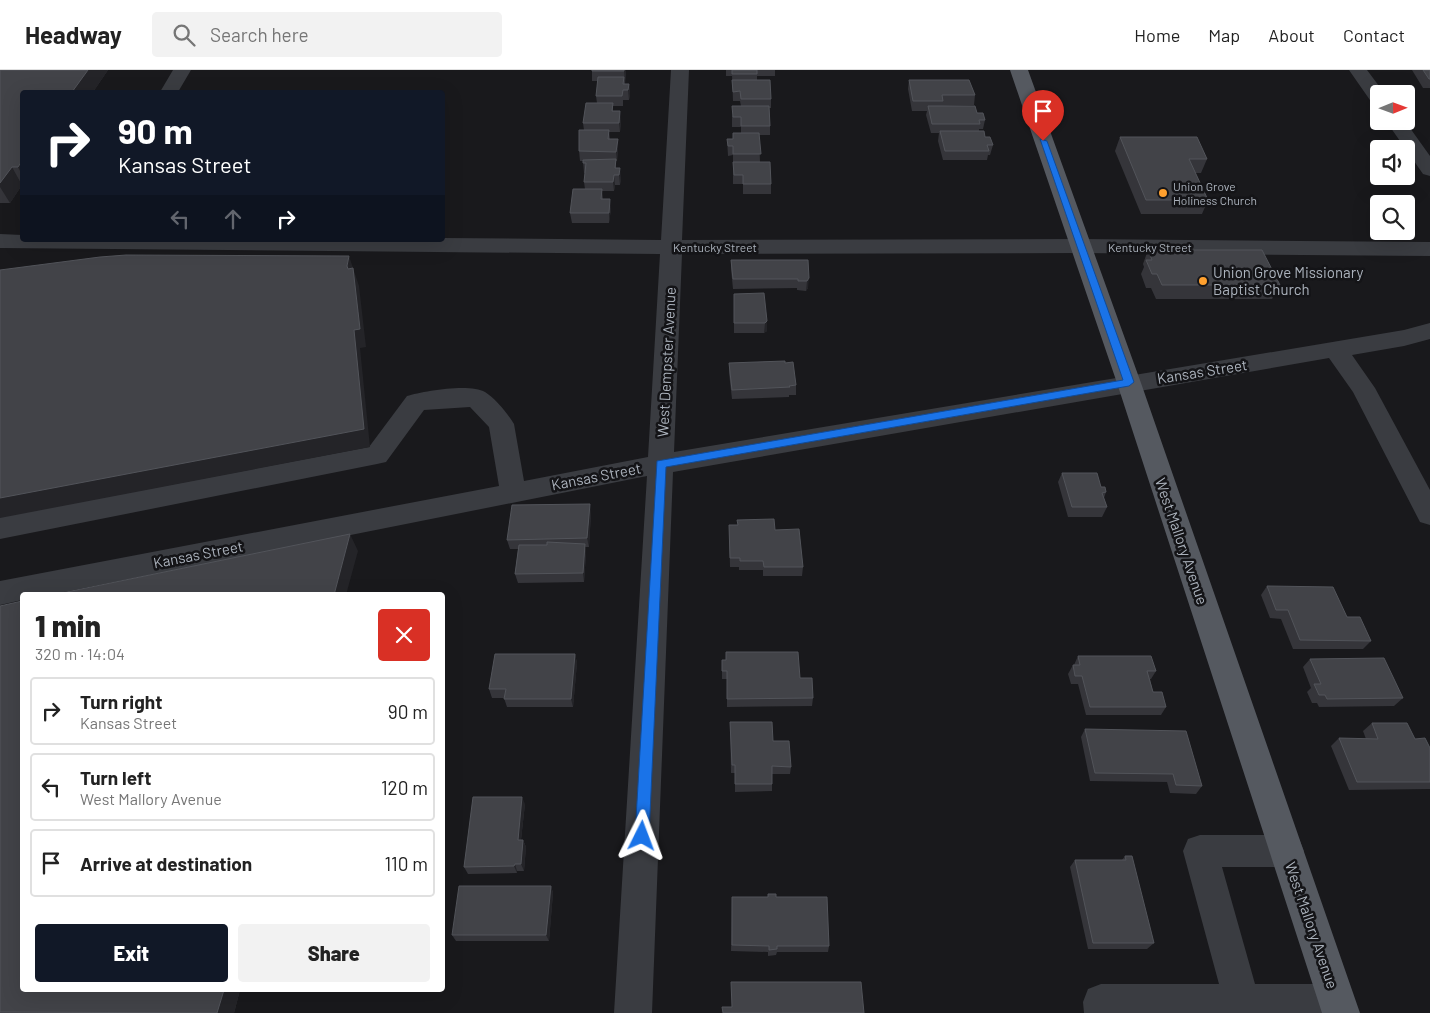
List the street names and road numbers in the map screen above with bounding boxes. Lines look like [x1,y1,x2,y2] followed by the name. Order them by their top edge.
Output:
[673,240,757,254] street label: Kentucky Street
[1108,240,1192,254] street label: Kentucky Street
[653,286,679,438] street label: West Dempster Avenue
[1156,355,1248,387] street label: Kansas Street
[550,458,642,494] street label: Kansas Street
[1152,475,1212,607] street label: West Mallory Avenue
[152,536,244,572] street label: Kansas Street
[1282,859,1342,991] street label: West Mallory Avenue

